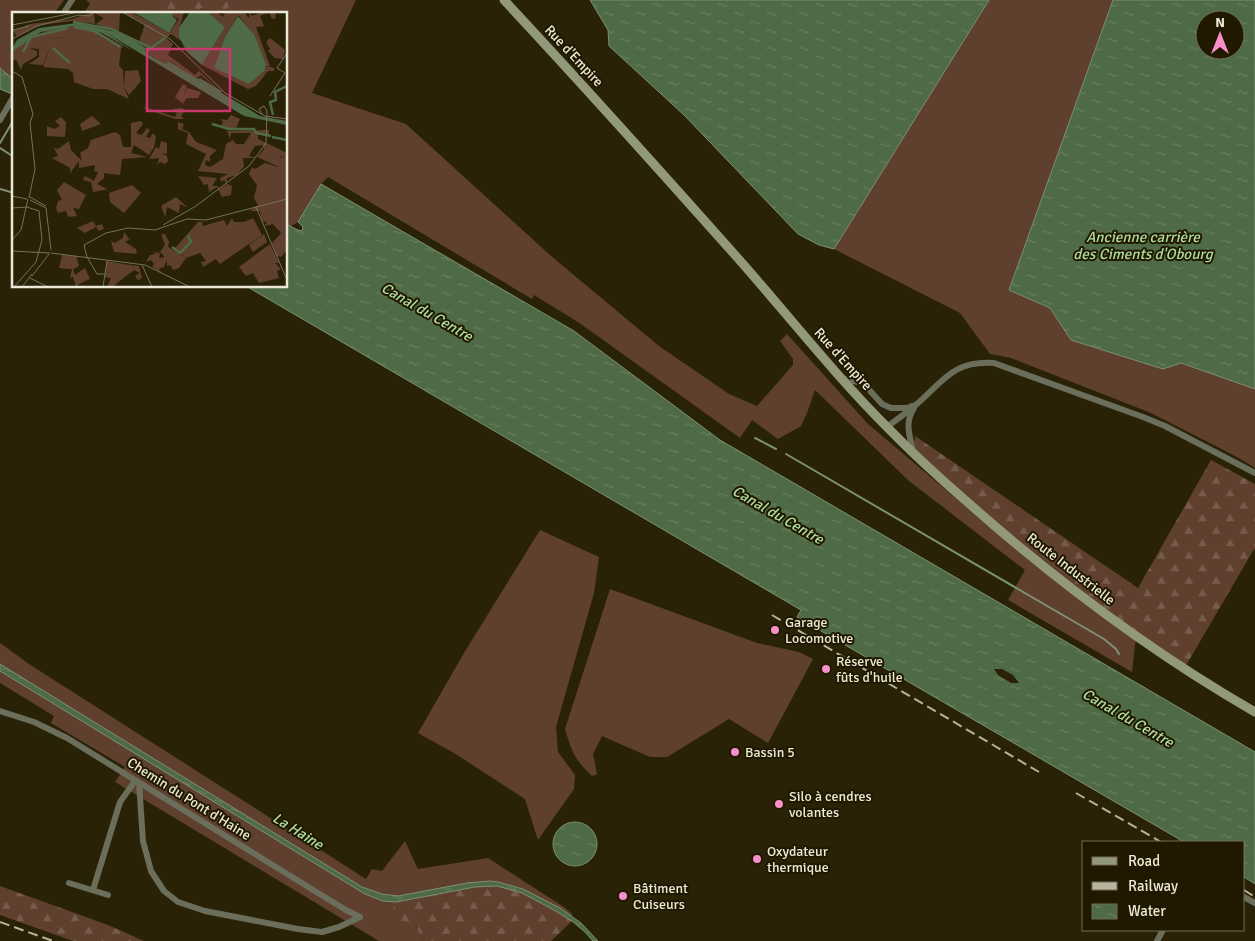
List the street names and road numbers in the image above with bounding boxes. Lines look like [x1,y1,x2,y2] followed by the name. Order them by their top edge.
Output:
[541,22,607,90] street label: Rue d'Empire
[810,324,876,394] street label: Rue d'Empire
[1024,529,1118,609] street label: Route Industrielle
[124,754,254,844] street label: Chemin du Pont d'Haine

